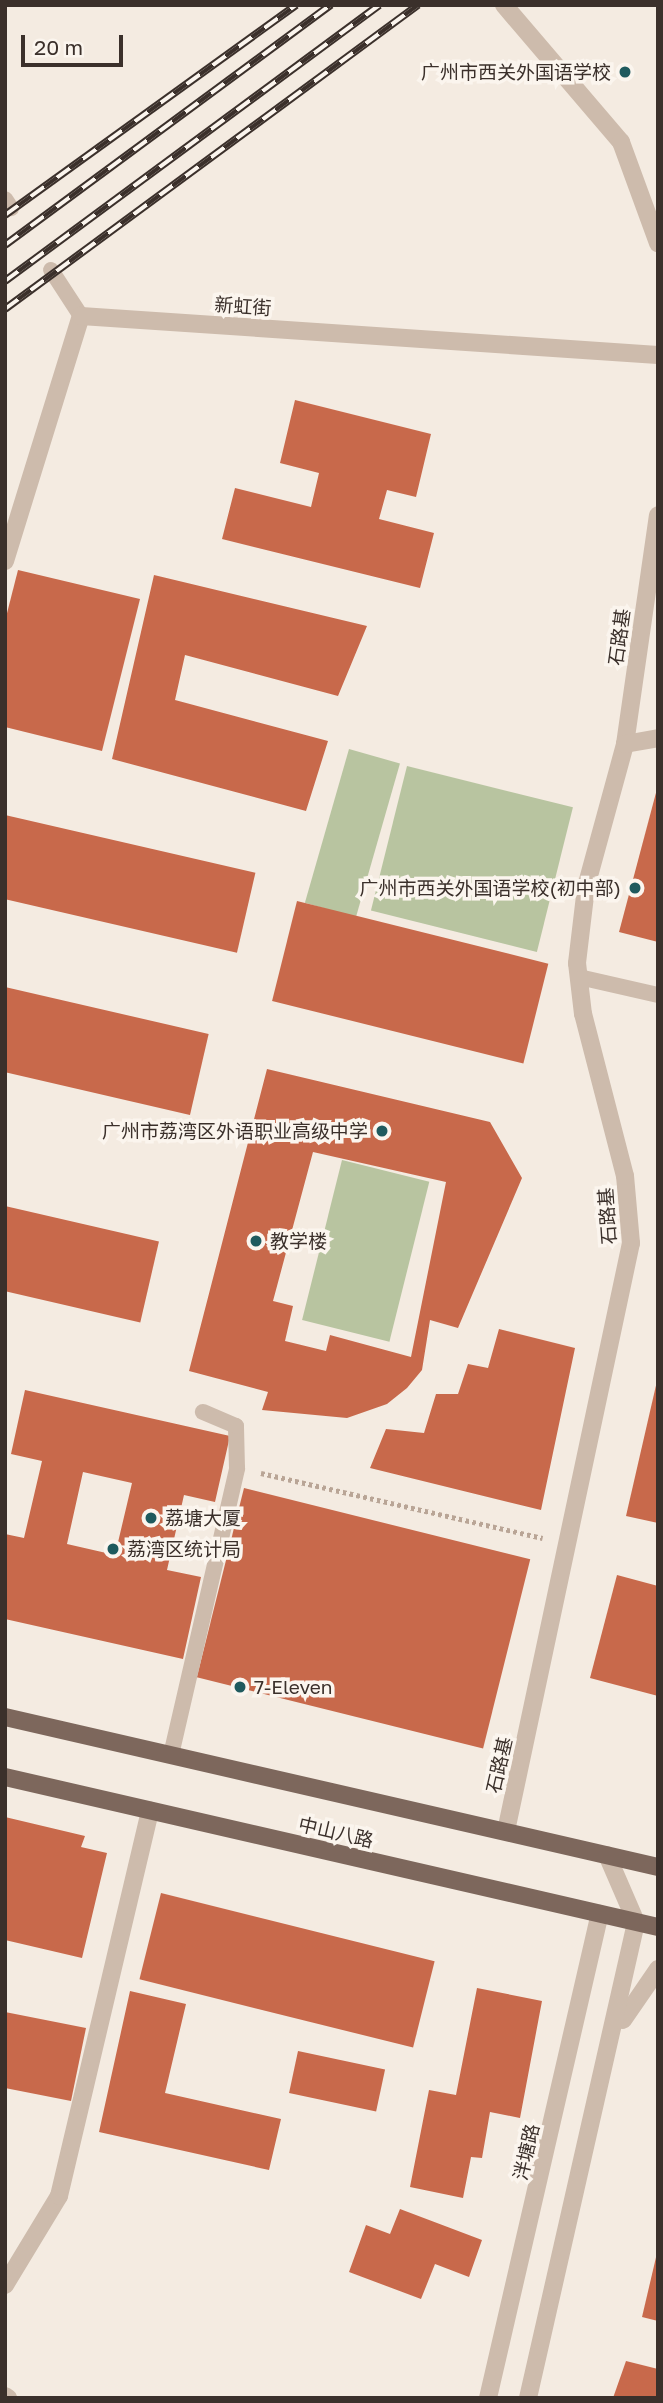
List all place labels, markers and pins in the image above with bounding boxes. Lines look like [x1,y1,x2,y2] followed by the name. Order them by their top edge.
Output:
[421,61,611,83] place label: 广州市西关外国语学校
[617,64,633,80] marker: 广州市西关外国语学校
[360,877,621,899] place label: 广州市西关外国语学校(初中部)
[627,880,643,896] marker: 广州市西关外国语学校(初中部)
[102,1120,368,1142] place label: 广州市荔湾区外语职业高级中学
[374,1123,390,1139] marker: 广州市荔湾区外语职业高级中学
[270,1230,327,1252] place label: 教学楼
[248,1233,264,1249] marker: 教学楼
[165,1507,241,1529] place label: 荔塘大厦
[143,1510,159,1526] marker: 荔塘大厦
[127,1538,241,1560] place label: 荔湾区统计局
[105,1541,121,1557] marker: 荔湾区统计局
[254,1676,332,1698] place label: 7-Eleven
[232,1679,248,1695] marker: 7-Eleven

